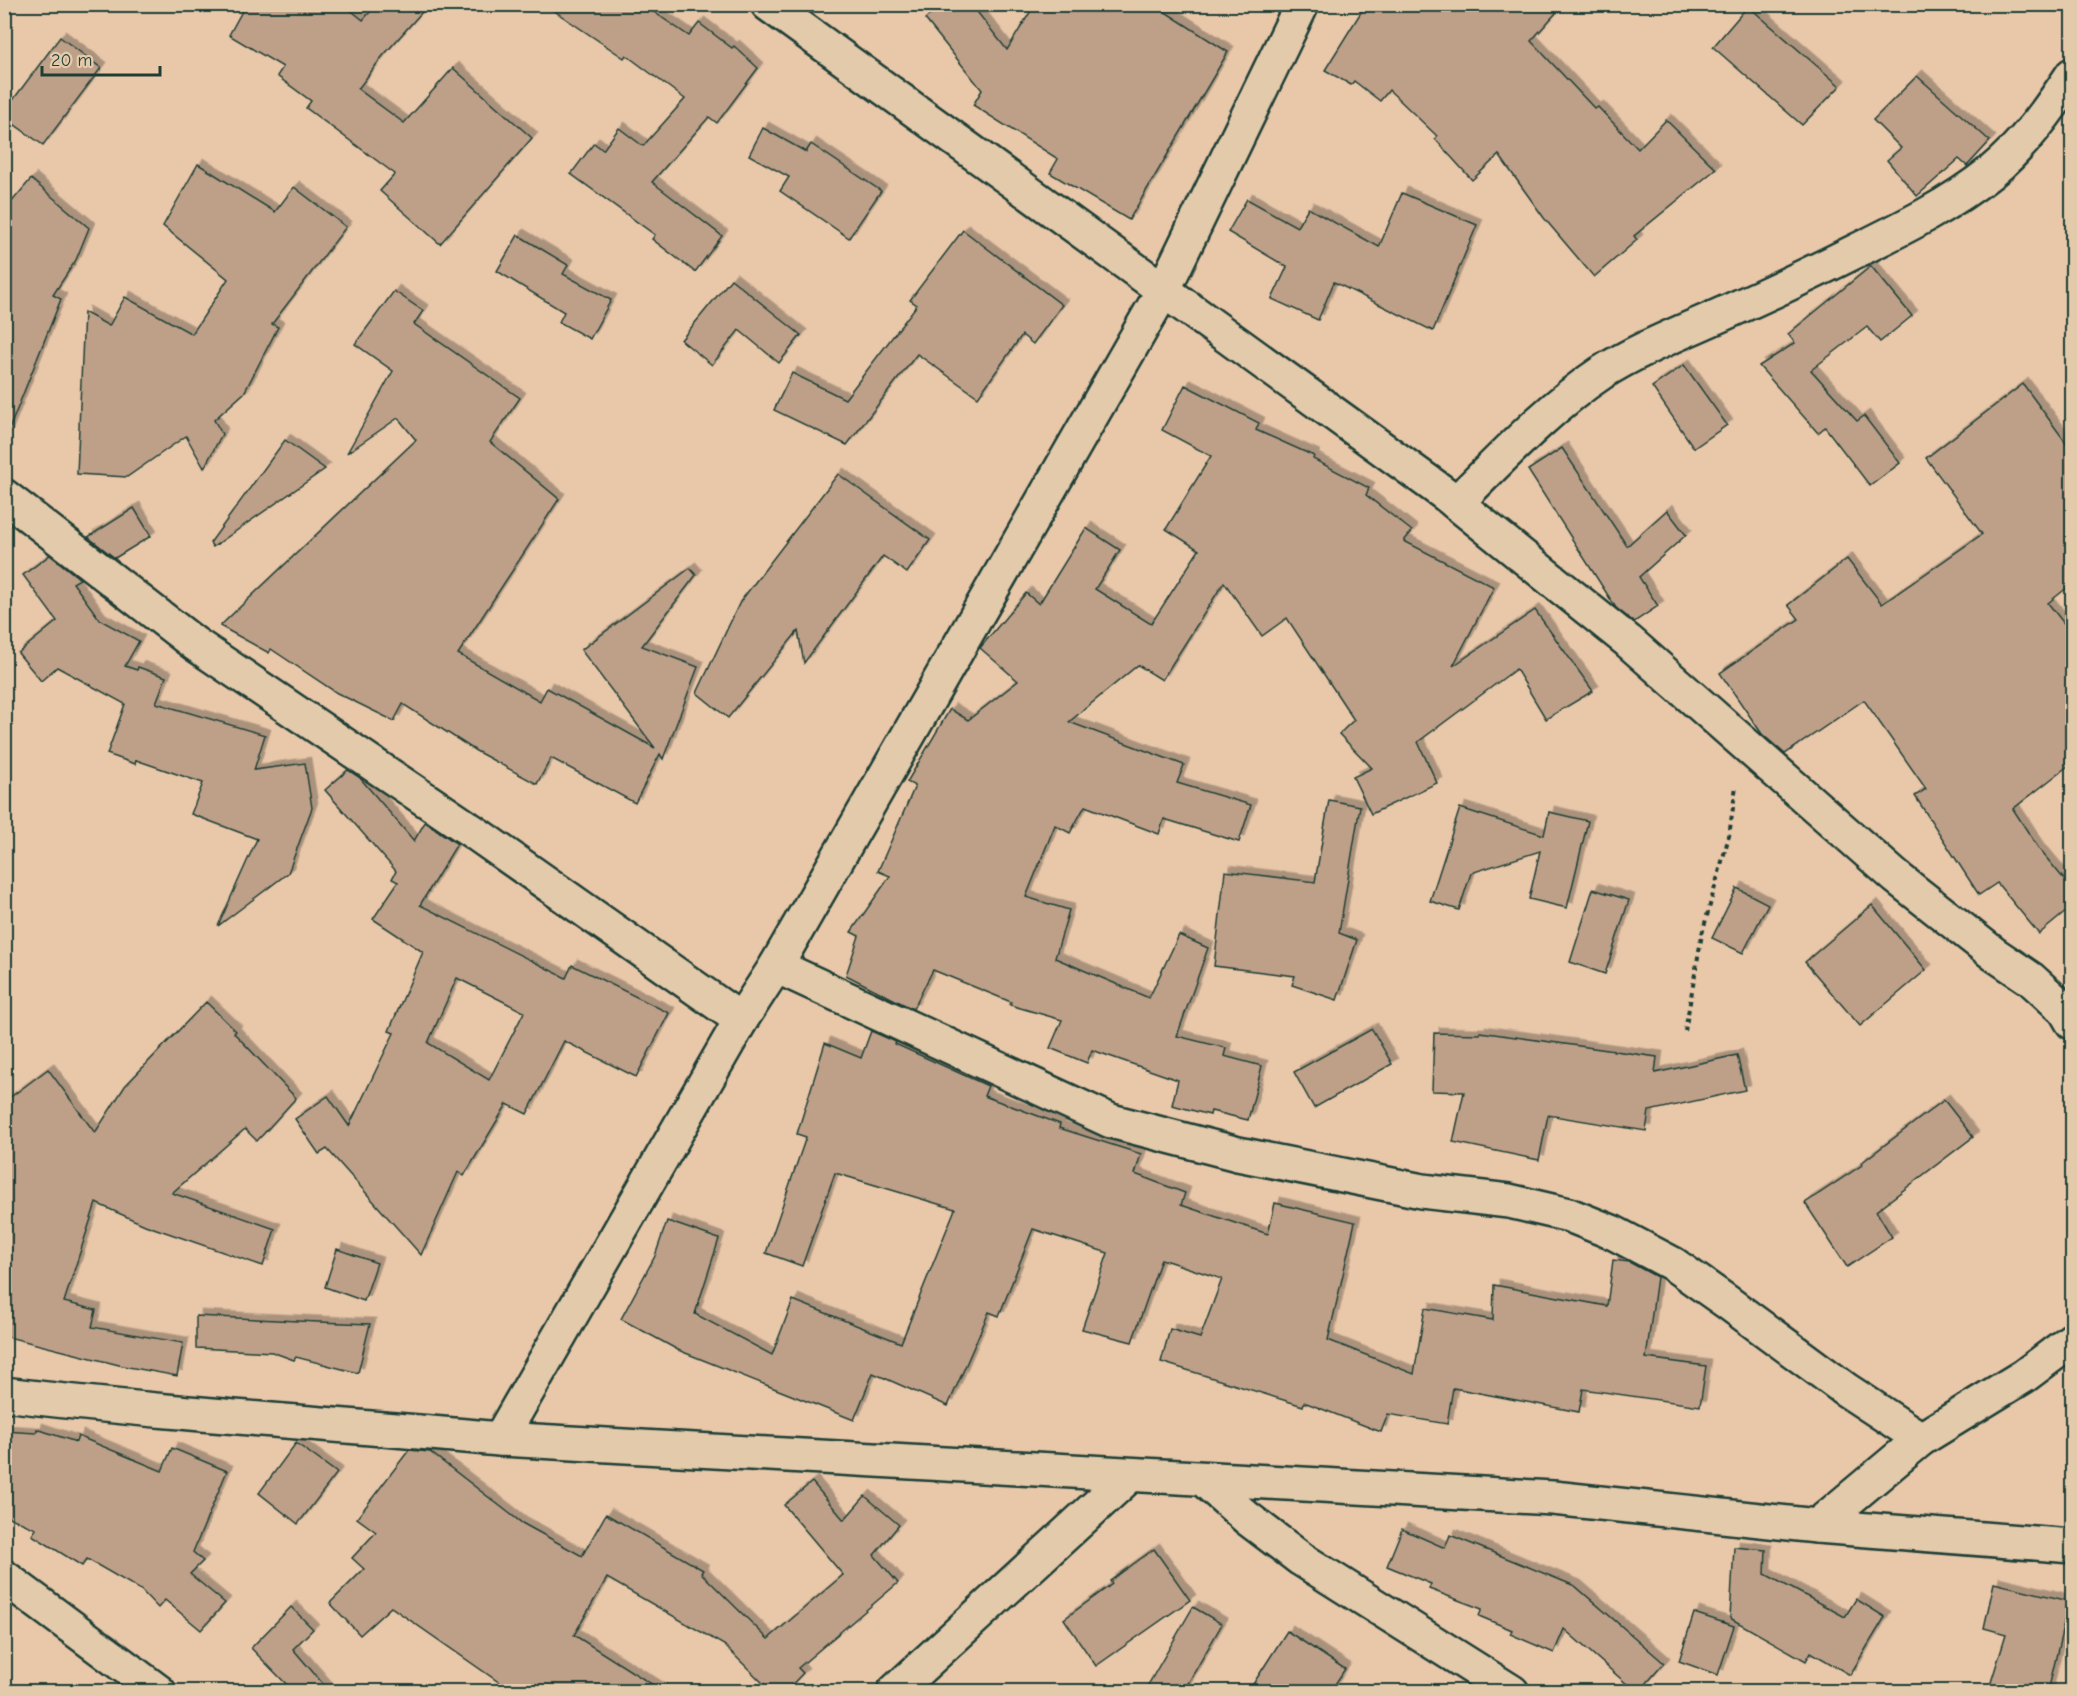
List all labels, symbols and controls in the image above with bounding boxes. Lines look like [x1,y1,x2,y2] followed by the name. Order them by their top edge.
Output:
[42,39,160,77] scale bar
[51,50,92,71] text: 20 m

